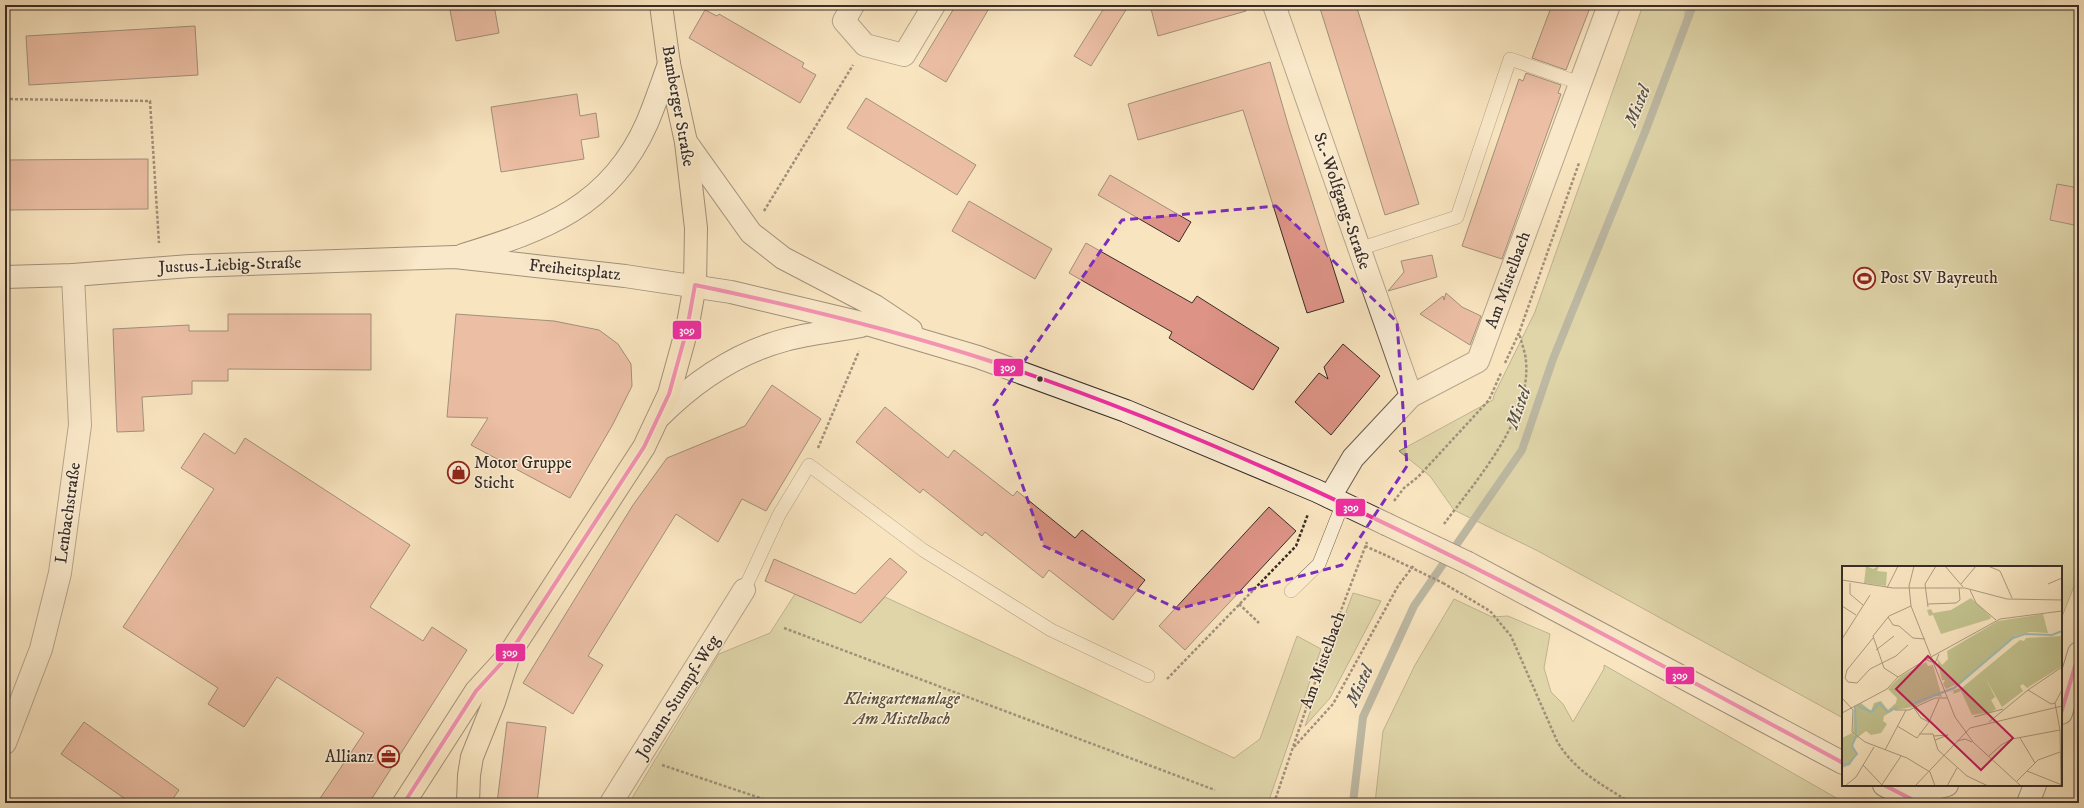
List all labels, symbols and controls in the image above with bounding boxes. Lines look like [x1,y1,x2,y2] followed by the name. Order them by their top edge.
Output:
[657,44,699,168] street label: Bamberger Straße
[1619,80,1657,132] water label: Mistel
[1308,130,1376,272] street label: St.-Wolfgang-Straße
[1480,228,1536,332] street label: Am Mistelbach
[156,252,302,279] street label: Justus-Liebig-Straße
[528,254,623,286] street label: Freiheitsplatz
[1851,265,1877,291] sports icon: Post SV Bayreuth
[1880,267,1998,289] place label: Post SV Bayreuth
[672,320,702,340] line badge: 309
[679,324,695,338] text: 309
[993,358,1024,377] line badge: 309
[1000,361,1016,375] text: 309
[1035,374,1045,384] unlabelled marker
[1501,382,1537,433] water label: Mistel
[474,452,572,494] place label: Motor Gruppe Sticht
[445,460,471,486] shop icon: Motor Gruppe Sticht
[50,461,86,565] street label: Lenbachstraße
[1335,498,1366,517] line badge: 309
[1343,501,1359,515] text: 309
[1842,566,2062,786] inset map
[1295,608,1351,712] street label: Am Mistelbach
[630,631,725,765] street label: Johann-Stumpf-Weg
[495,643,526,662] line badge: 309
[502,646,518,660] text: 309
[1341,660,1380,712] water label: Mistel
[1665,666,1695,685] line badge: 309
[1672,669,1688,683] text: 309
[843,688,961,730] park label: Kleingartenanlage Am Mistelbach
[376,744,402,770] office icon: Allianz
[325,746,375,768] place label: Allianz

